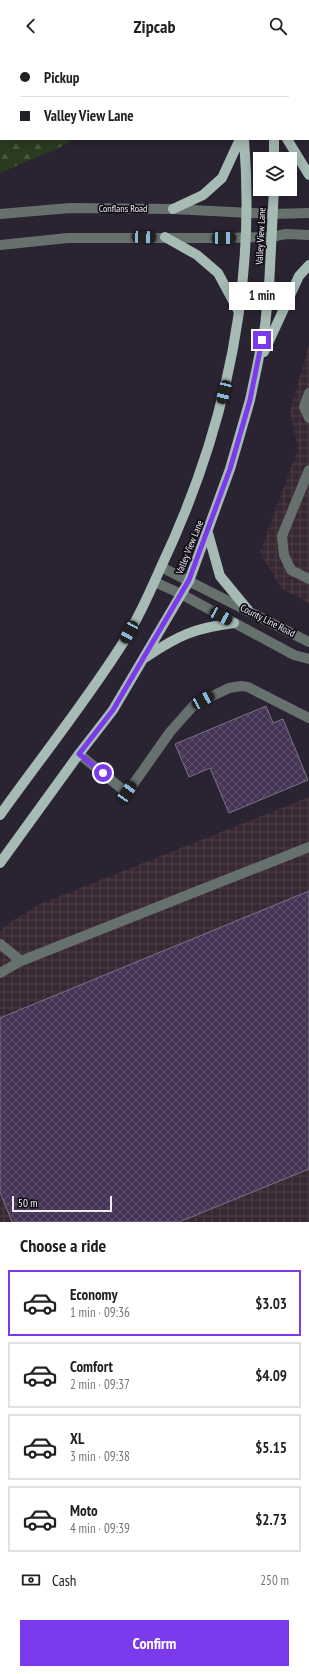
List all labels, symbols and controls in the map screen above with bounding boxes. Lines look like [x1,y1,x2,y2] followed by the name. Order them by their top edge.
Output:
[20,15,42,37] icon: back
[134,15,175,38] text: Zipcab
[267,15,289,37] icon: search
[44,68,79,87] text: Pickup
[44,106,134,125] text: Valley View Lane
[253,152,297,196] map controls
[253,152,297,196] button: layers
[99,202,147,215] street label: Conflans Road
[252,207,268,266] street label: Valley View Lane
[132,231,156,243] car
[212,232,236,244] car
[229,282,295,310] callout: 1 min
[249,287,275,304] text: 1 min
[253,331,271,349] route end
[215,379,233,405] car
[172,518,206,577] street label: Valley View Lane
[238,601,297,640] street label: County Line Road
[208,605,234,627] car
[118,619,140,645] car
[190,689,216,711] car
[94,764,112,782] route start
[115,779,139,805] car
[12,1194,112,1213] scale bar
[18,1196,37,1210] text: 50 m
[20,1234,106,1257] text: Choose a ride
[22,1285,58,1321] icon: car
[70,1285,118,1304] text: Economy
[255,1294,287,1313] text: $3.03
[70,1304,130,1321] text: 1 min · 09:36
[22,1357,58,1393] icon: car
[70,1357,113,1376] text: Comfort
[255,1366,287,1385] text: $4.09
[70,1376,130,1393] text: 2 min · 09:37
[22,1429,58,1465] icon: car
[70,1429,84,1448] text: XL
[255,1438,287,1457] text: $5.15
[70,1448,130,1465] text: 3 min · 09:38
[22,1501,58,1537] icon: car
[70,1501,98,1520] text: Moto
[255,1510,287,1529] text: $2.73
[70,1520,130,1537] text: 4 min · 09:39
[20,1569,42,1591] icon: cash
[52,1571,76,1590] text: Cash
[260,1572,289,1589] text: 250 m
[20,1620,289,1666] button: Confirm

